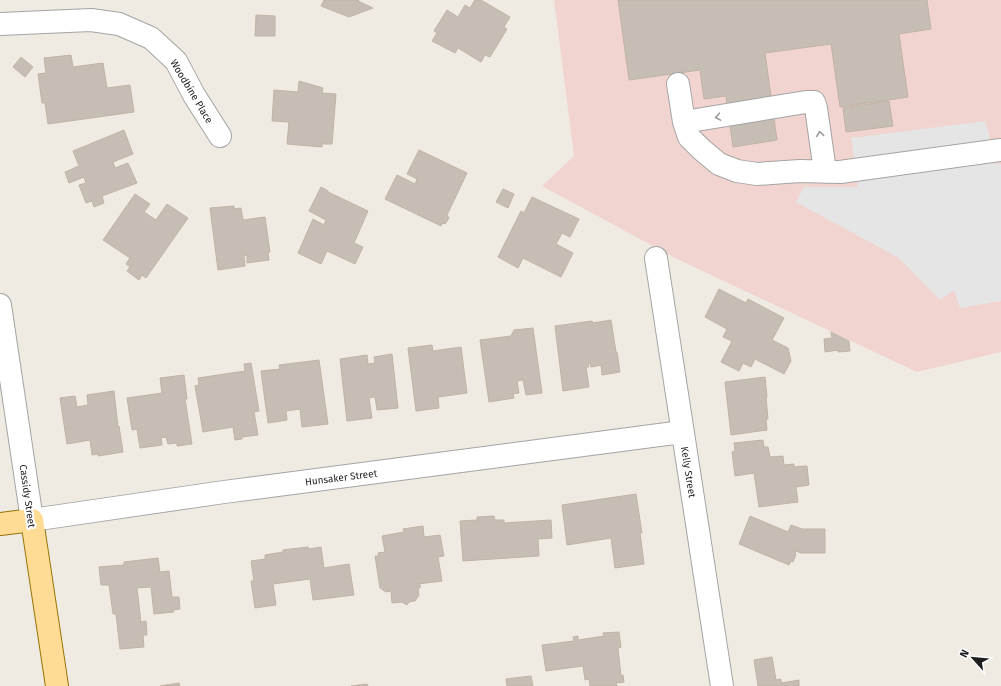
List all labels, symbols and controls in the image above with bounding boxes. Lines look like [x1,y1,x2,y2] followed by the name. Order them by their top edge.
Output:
[167,57,215,126] street label: Woodbine Place
[715,112,721,120] one-way arrow
[816,131,825,138] one-way arrow
[678,446,698,499] street label: Kelly Street
[17,464,37,529] street label: Cassidy Street
[304,468,378,488] street label: Hunsaker Street
[953,638,993,678] north arrow
[957,647,972,660] text: N

